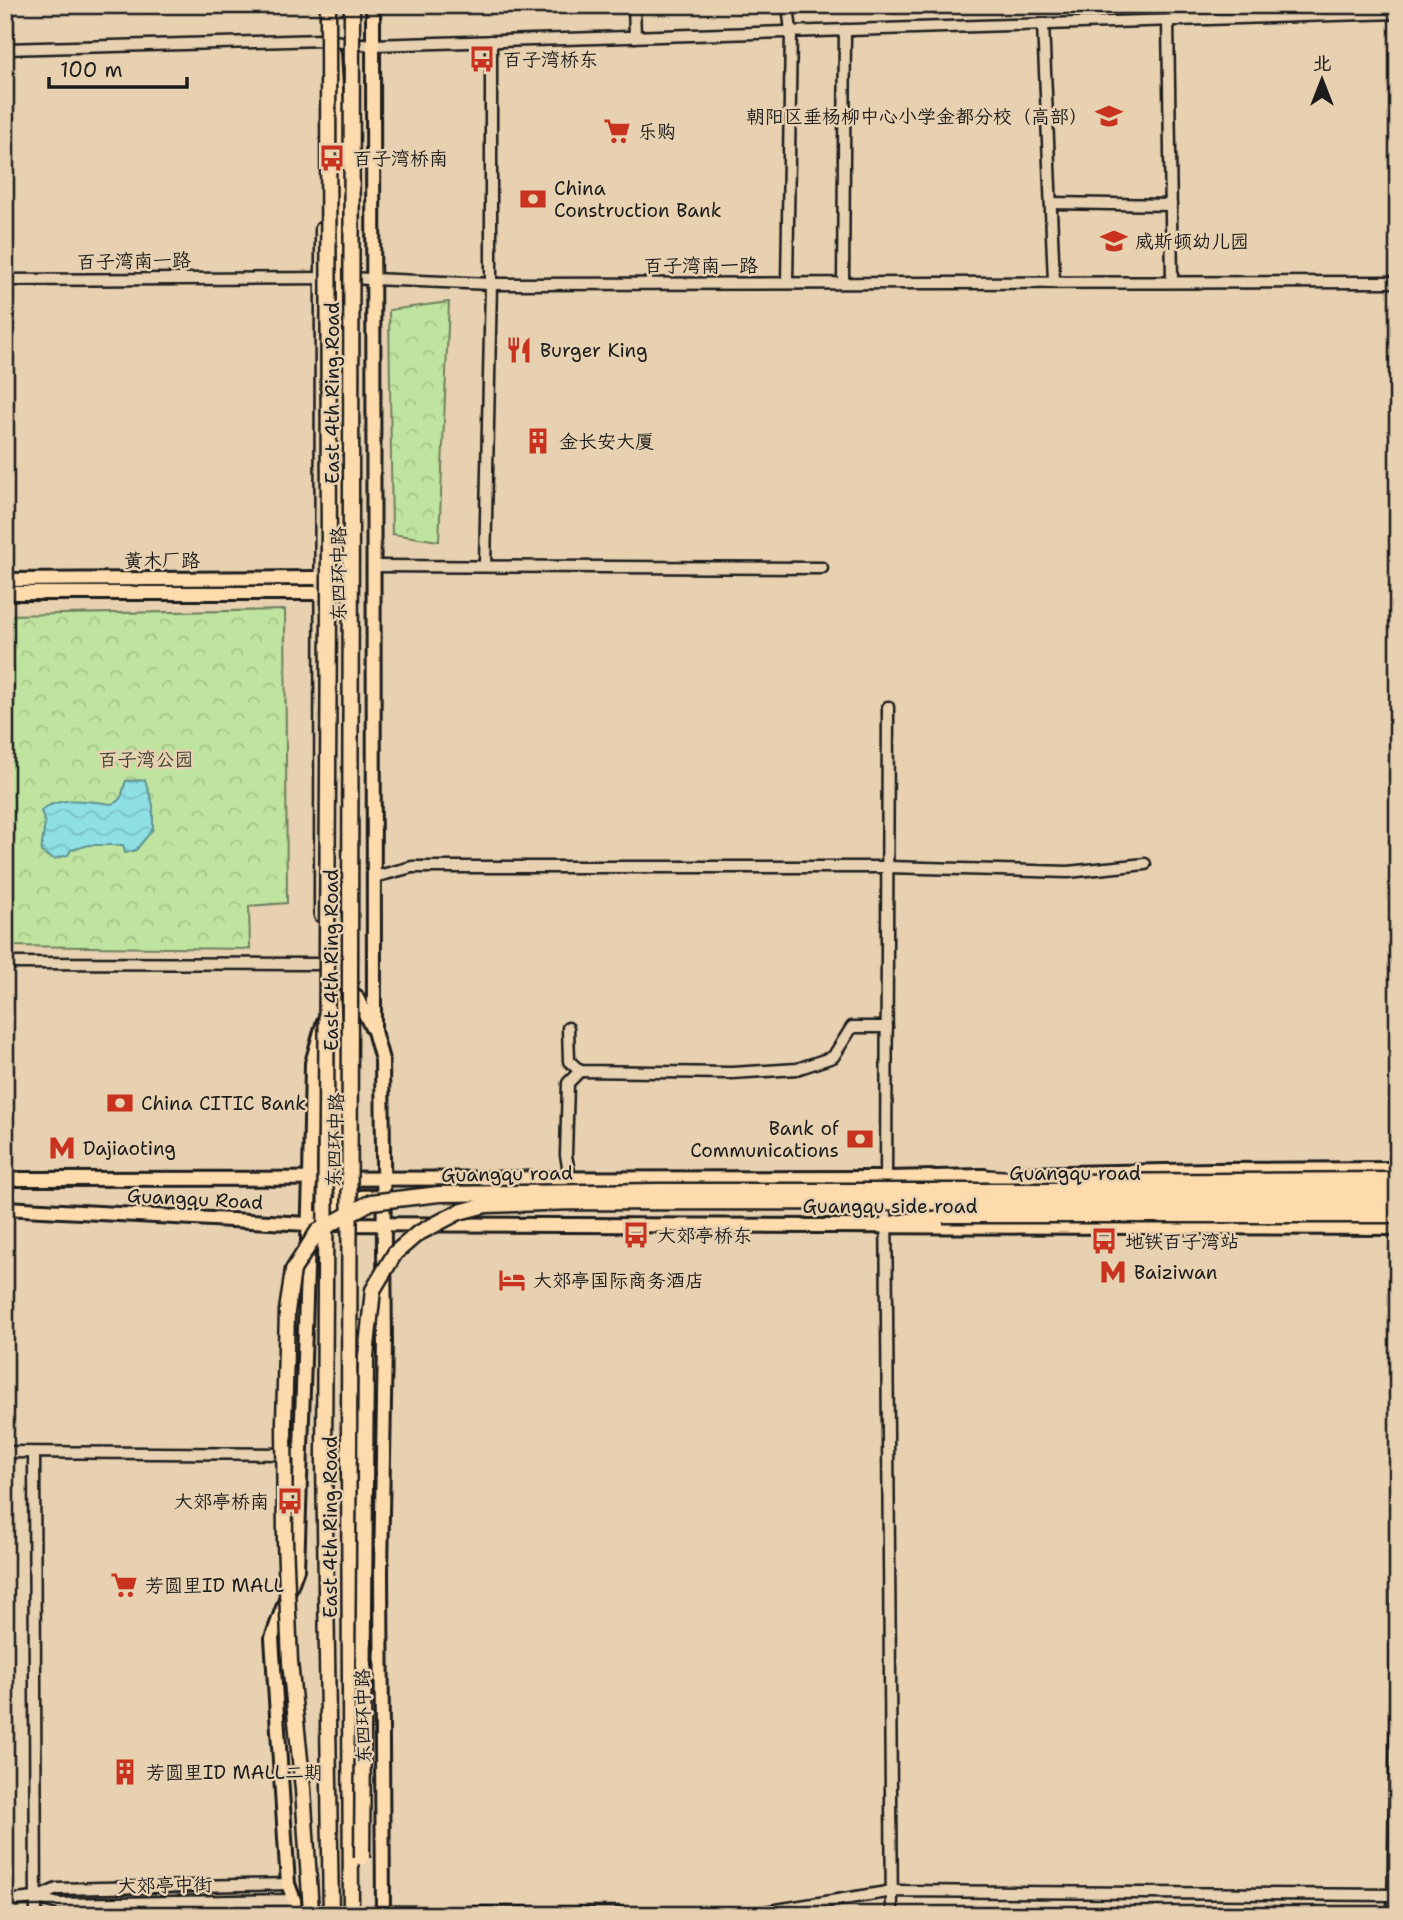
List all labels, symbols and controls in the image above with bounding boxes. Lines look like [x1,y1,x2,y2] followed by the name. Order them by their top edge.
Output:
[467,44,497,74] bus stop icon: 百子湾桥东
[49,46,187,90] scale bar
[1288,46,1358,116] north arrow
[503,47,598,72] place label: 百子湾桥东
[1312,51,1332,76] text: 北
[60,56,123,84] text: 100 m
[1094,101,1124,131] school or university icon: 朝阳区垂杨柳中心小学金都分校（高部）
[746,104,1088,129] place label: 朝阳区垂杨柳中心小学金都分校（高部）
[602,116,632,146] supermarket icon: 乐购
[638,119,676,144] place label: 乐购
[317,143,347,173] bus stop icon: 百子湾桥南
[353,146,448,171] place label: 百子湾桥南
[554,176,722,223] place label: China Construction Bank
[518,184,548,214] bank icon: China Construction Bank
[1099,226,1129,256] school or university icon: 威斯顿幼儿园
[1135,229,1249,254] place label: 威斯顿幼儿园
[77,248,191,274] street label: 百子湾南一路
[644,253,758,278] street label: 百子湾南一路
[320,302,345,484] street label: East 4th Ring Road
[504,335,534,365] restaurant icon: Burger King
[540,338,648,363] place label: Burger King
[523,426,553,456] building icon: 金长安大厦
[559,429,654,454] place label: 金长安大厦
[326,526,351,622] street label: 东四环中路
[124,548,200,573] street label: 黄木厂路
[98,747,194,772] park label: 百子湾公园
[319,869,344,1051] street label: East 4th Ring Road
[105,1088,135,1118] bank icon: China CITIC Bank
[141,1091,306,1116] place label: China CITIC Bank
[321,1092,349,1188] street label: 东四环中路
[690,1116,840,1163] place label: Bank of Communications
[845,1124,875,1154] bank icon: Bank of Communications
[47,1133,77,1163] metro station icon: Dajiaoting
[83,1136,176,1161] place label: Dajiaoting
[441,1160,573,1188] street label: Guangqu road
[1009,1161,1141,1186] street label: Guangqu road
[126,1183,264,1215] street label: Guangqu Road
[803,1194,977,1219] street label: Guangqu side road
[621,1220,651,1250] bus stop icon: 大郊亭桥东
[657,1223,752,1248] place label: 大郊亭桥东
[1089,1226,1119,1256] bus stop icon: 地铁百子湾站
[1125,1229,1239,1254] place label: 地铁百子湾站
[1098,1257,1128,1287] metro station icon: Baiziwan
[1134,1260,1217,1285] place label: Baiziwan
[497,1265,527,1295] hotel icon: 大郊亭国际商务酒店
[533,1268,704,1293] place label: 大郊亭国际商务酒店
[318,1436,343,1618] street label: East 4th Ring Road
[275,1486,305,1516] bus stop icon: 大郊亭桥南
[174,1489,269,1514] place label: 大郊亭桥南
[109,1570,139,1600] supermarket icon: 芳圆里ID MALL
[145,1573,284,1598] place label: 芳圆里ID MALL
[350,1668,376,1764] street label: 东四环中路
[110,1757,140,1787] building icon: 芳圆里ID MALL二期
[146,1760,323,1785] place label: 芳圆里ID MALL二期
[117,1872,213,1898] street label: 大郊亭中街

